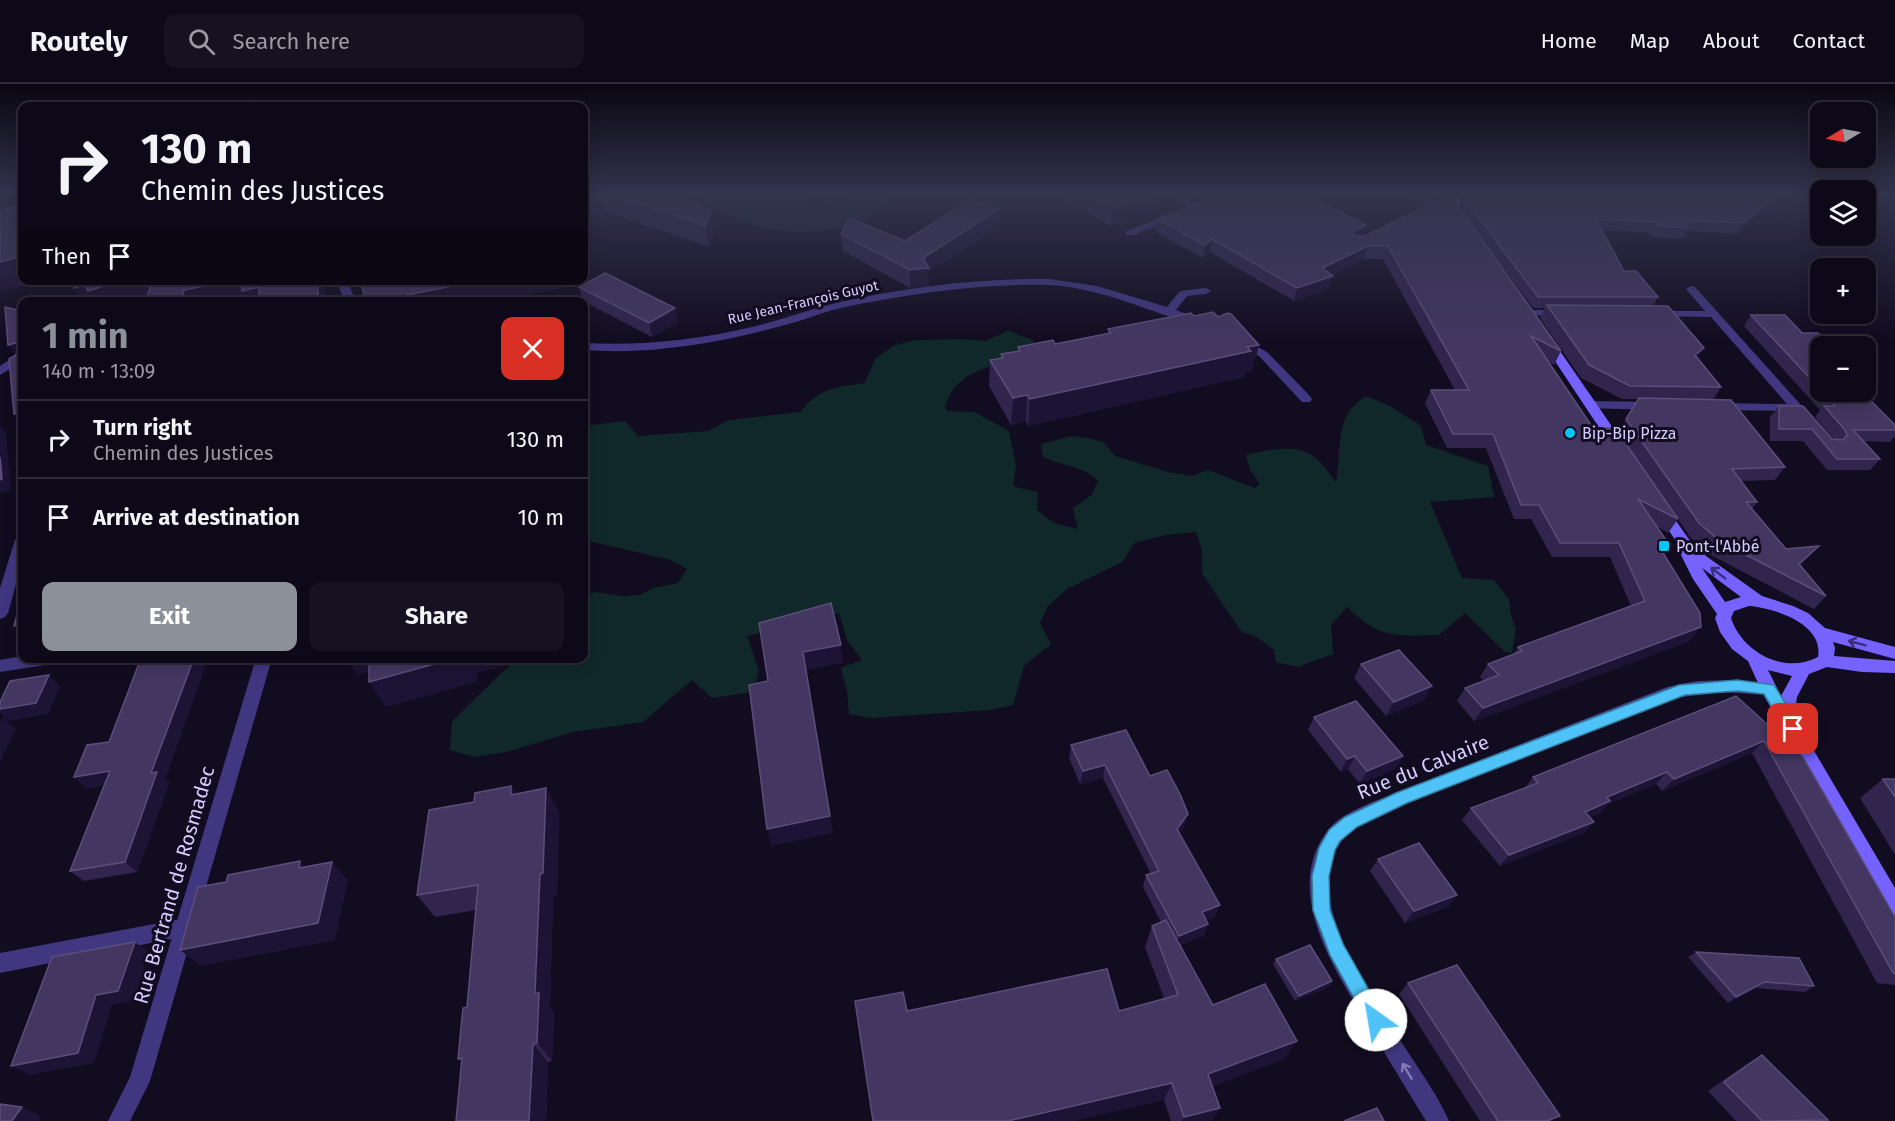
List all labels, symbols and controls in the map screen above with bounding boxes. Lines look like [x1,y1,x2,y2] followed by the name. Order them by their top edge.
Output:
[164,14,584,68] search box
[30,25,128,58] text: Routely
[185,25,218,58] icon: search
[233,28,350,55] text: Search here
[1541,28,1597,54] text: Home
[1630,28,1670,54] text: Map
[1703,28,1760,54] text: About
[1793,28,1865,54] text: Contact
[1810,102,1876,168] north arrow
[1810,102,1876,402] map controls
[141,124,252,174] text: 130 m
[42,126,120,204] icon: right
[141,175,384,207] text: Chemin des Justices
[1810,180,1876,246] button: layers
[103,240,136,273] icon: arrive
[42,243,91,270] text: Then
[1810,258,1876,324] button: +
[726,277,881,328] street label: Rue Jean-François Guyot
[42,314,129,358] text: 1 min
[501,317,564,380] button: close
[1810,336,1876,402] button: −
[42,359,155,383] text: 140 m · 13:09
[93,414,192,441] text: Turn right
[42,423,75,456] icon: right
[1582,424,1676,443] place label: Bip-Bip Pizza
[507,426,564,453] text: 130 m
[1563,426,1577,440] marker: Bip-Bip Pizza
[93,441,273,465] text: Chemin des Justices
[42,501,75,534] icon: arrive
[93,504,300,531] text: Arrive at destination
[518,504,564,531] text: 10 m
[1676,537,1760,556] place label: Pont-l'Abbé
[1657,539,1671,553] marker: Pont-l'Abbé
[1711,567,1727,580] one-way arrow
[42,582,297,651] button: Exit
[309,582,564,651] button: Share
[1848,637,1867,648] one-way arrow
[1767,703,1818,754] pin
[1776,712,1809,745] icon: arrive
[1353,730,1493,804] street label: Rue du Calvaire
[129,763,219,1007] street label: Rue Bertrand de Rosmadec
[1344,988,1408,1052] position arrow
[1401,1063,1413,1080] one-way arrow

